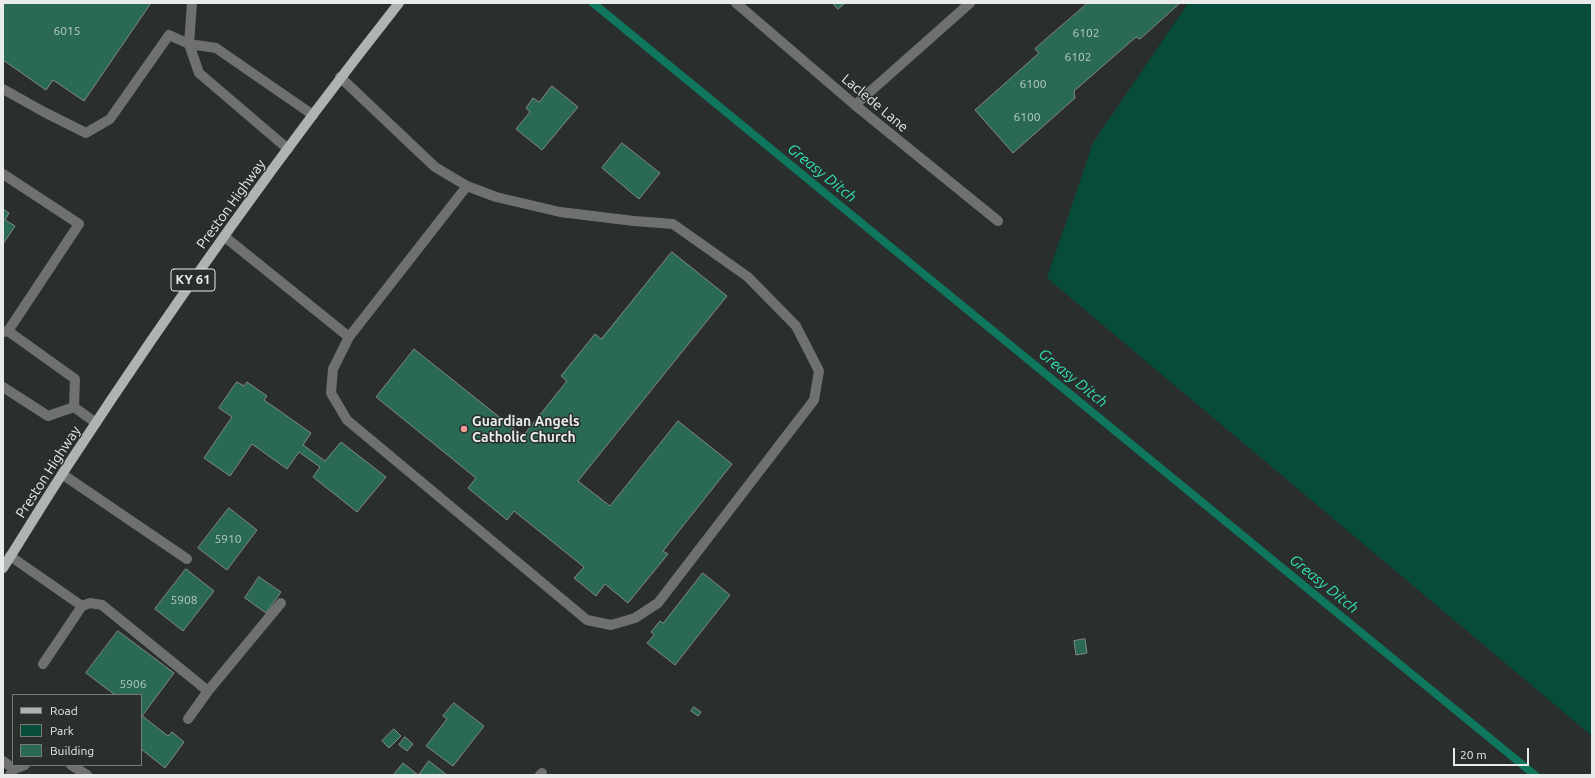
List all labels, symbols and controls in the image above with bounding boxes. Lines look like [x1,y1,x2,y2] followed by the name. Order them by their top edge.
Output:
[53,24,81,38] house number: 6015
[1072,26,1100,40] house number: 6102
[1064,50,1092,64] house number: 6102
[838,70,912,136] street label: Laclede Lane
[1019,77,1047,91] house number: 6100
[1013,110,1041,124] house number: 6100
[784,140,860,206] water label: Greasy Ditch
[193,156,269,252] street label: Preston Highway
[171,269,215,291] road number: KY 61
[1035,345,1111,411] water label: Greasy Ditch
[472,413,580,446] place label: Guardian Angels Catholic Church
[12,423,84,521] street label: Preston Highway
[459,424,469,434] marker: Guardian Angels Catholic Church
[214,532,242,546] house number: 5910
[1286,551,1362,617] water label: Greasy Ditch
[170,593,198,607] house number: 5908
[119,677,147,691] house number: 5906
[12,694,142,766] legend
[50,704,78,717] text: Road
[50,724,74,737] text: Park
[1455,740,1531,766] scale bar
[50,744,94,757] text: Building
[1460,748,1487,761] text: 20 m

